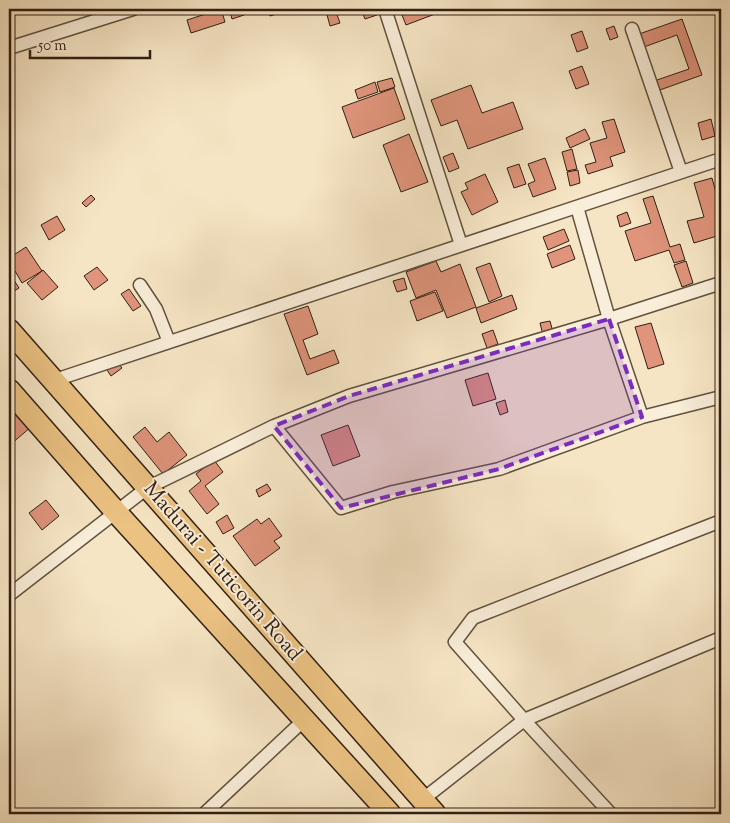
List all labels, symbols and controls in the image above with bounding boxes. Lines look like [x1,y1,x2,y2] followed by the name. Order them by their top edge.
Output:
[30,28,150,60] scale bar
[37,36,67,57] text: 50 m
[136,476,309,668] street label: Madurai - Tuticorin Road

